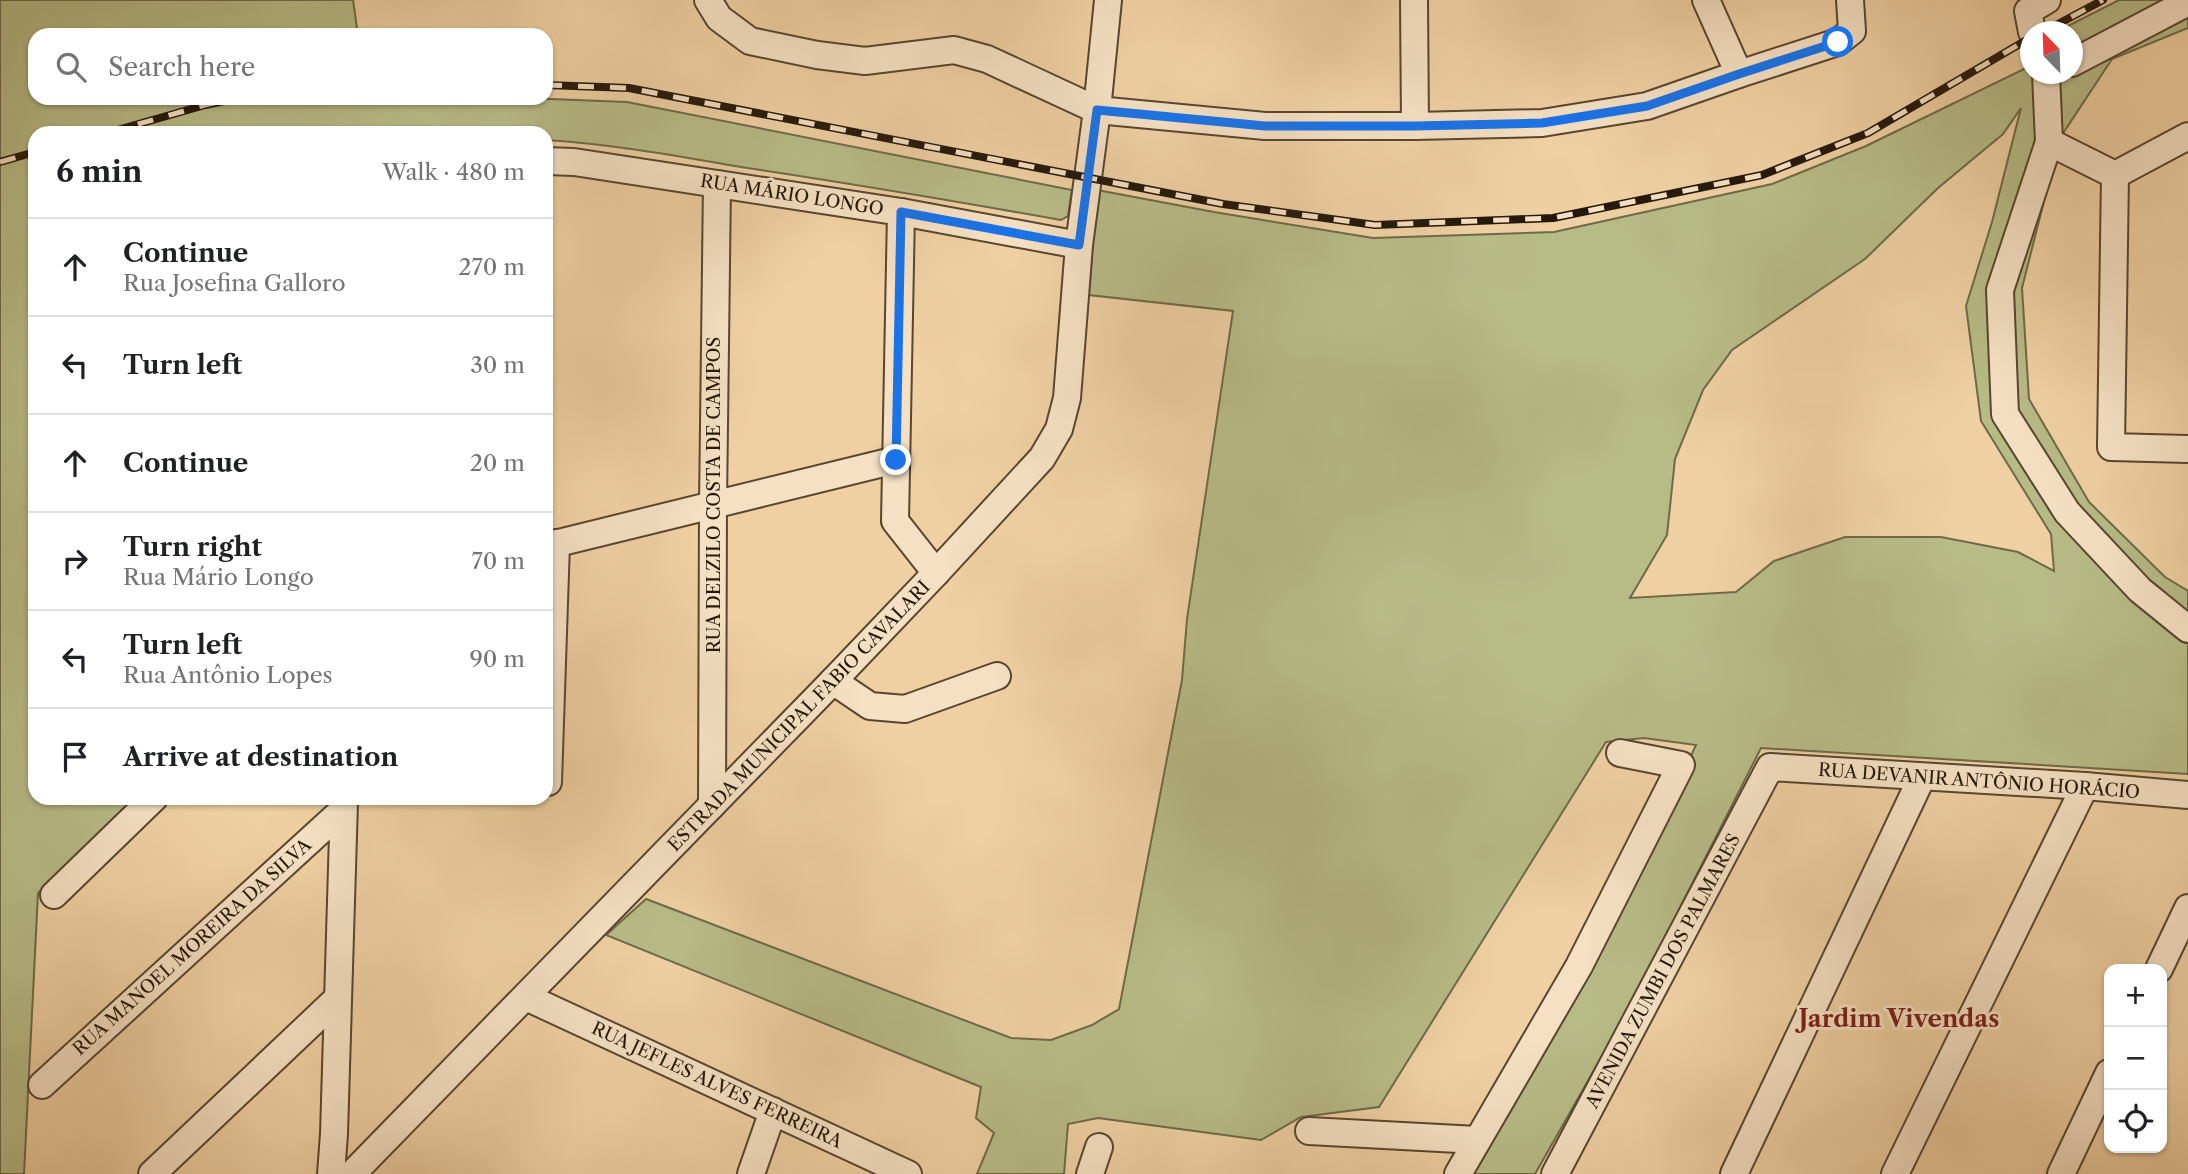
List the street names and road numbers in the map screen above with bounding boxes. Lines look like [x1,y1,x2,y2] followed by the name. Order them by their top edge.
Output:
[699,169,885,220] street label: RUA MÁRIO LONGO
[703,337,725,653] street label: RUA DELZILO COSTA DE CAMPOS
[663,576,935,856] street label: ESTRADA MUNICIPAL FABIO CAVALARI
[1817,758,2141,803] street label: RUA DEVANIR ANTÔNIO HORÁCIO
[1581,830,1745,1113] street label: AVENIDA ZUMBI DOS PALMARES
[68,834,316,1060] street label: RUA MANOEL MOREIRA DA SILVA
[588,1017,846,1153] street label: RUA JEFLES ALVES FERREIRA

